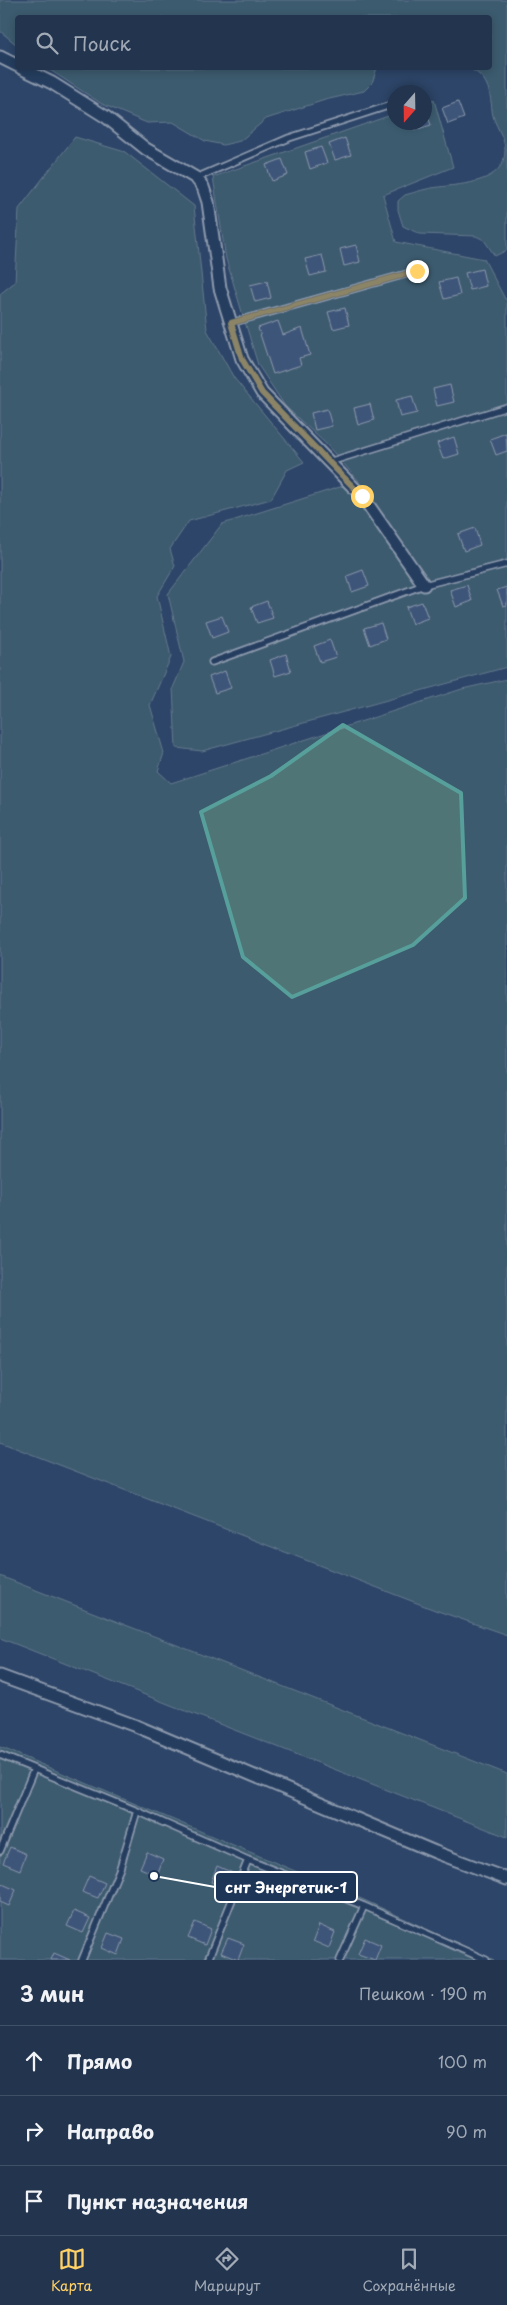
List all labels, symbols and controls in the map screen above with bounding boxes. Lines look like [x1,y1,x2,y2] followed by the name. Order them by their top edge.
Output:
[15,15,492,70] search box
[33,29,61,57] icon: search
[73,29,131,57] text: Поиск
[387,85,432,130] north arrow
[406,260,429,283] route end
[351,485,374,508] route start
[215,1872,357,1902] callout: снт Энергетик-1
[225,1875,347,1898] text: снт Энергетик-1
[20,1977,84,2009] text: 3 мин
[359,1981,487,2005] text: Пешком · 190 m
[20,2047,48,2075] icon: ahead
[67,2047,132,2075] text: Прямо
[438,2049,487,2073] text: 100 m
[20,2117,48,2145] icon: right
[67,2117,154,2145] text: Направо
[446,2119,487,2143] text: 90 m
[20,2187,48,2215] icon: arrive
[67,2187,248,2215] text: Пункт назначения
[51,2245,92,2296] tab: Карта
[194,2245,260,2296] tab: Маршрут
[362,2245,456,2296] tab: Сохранённые

